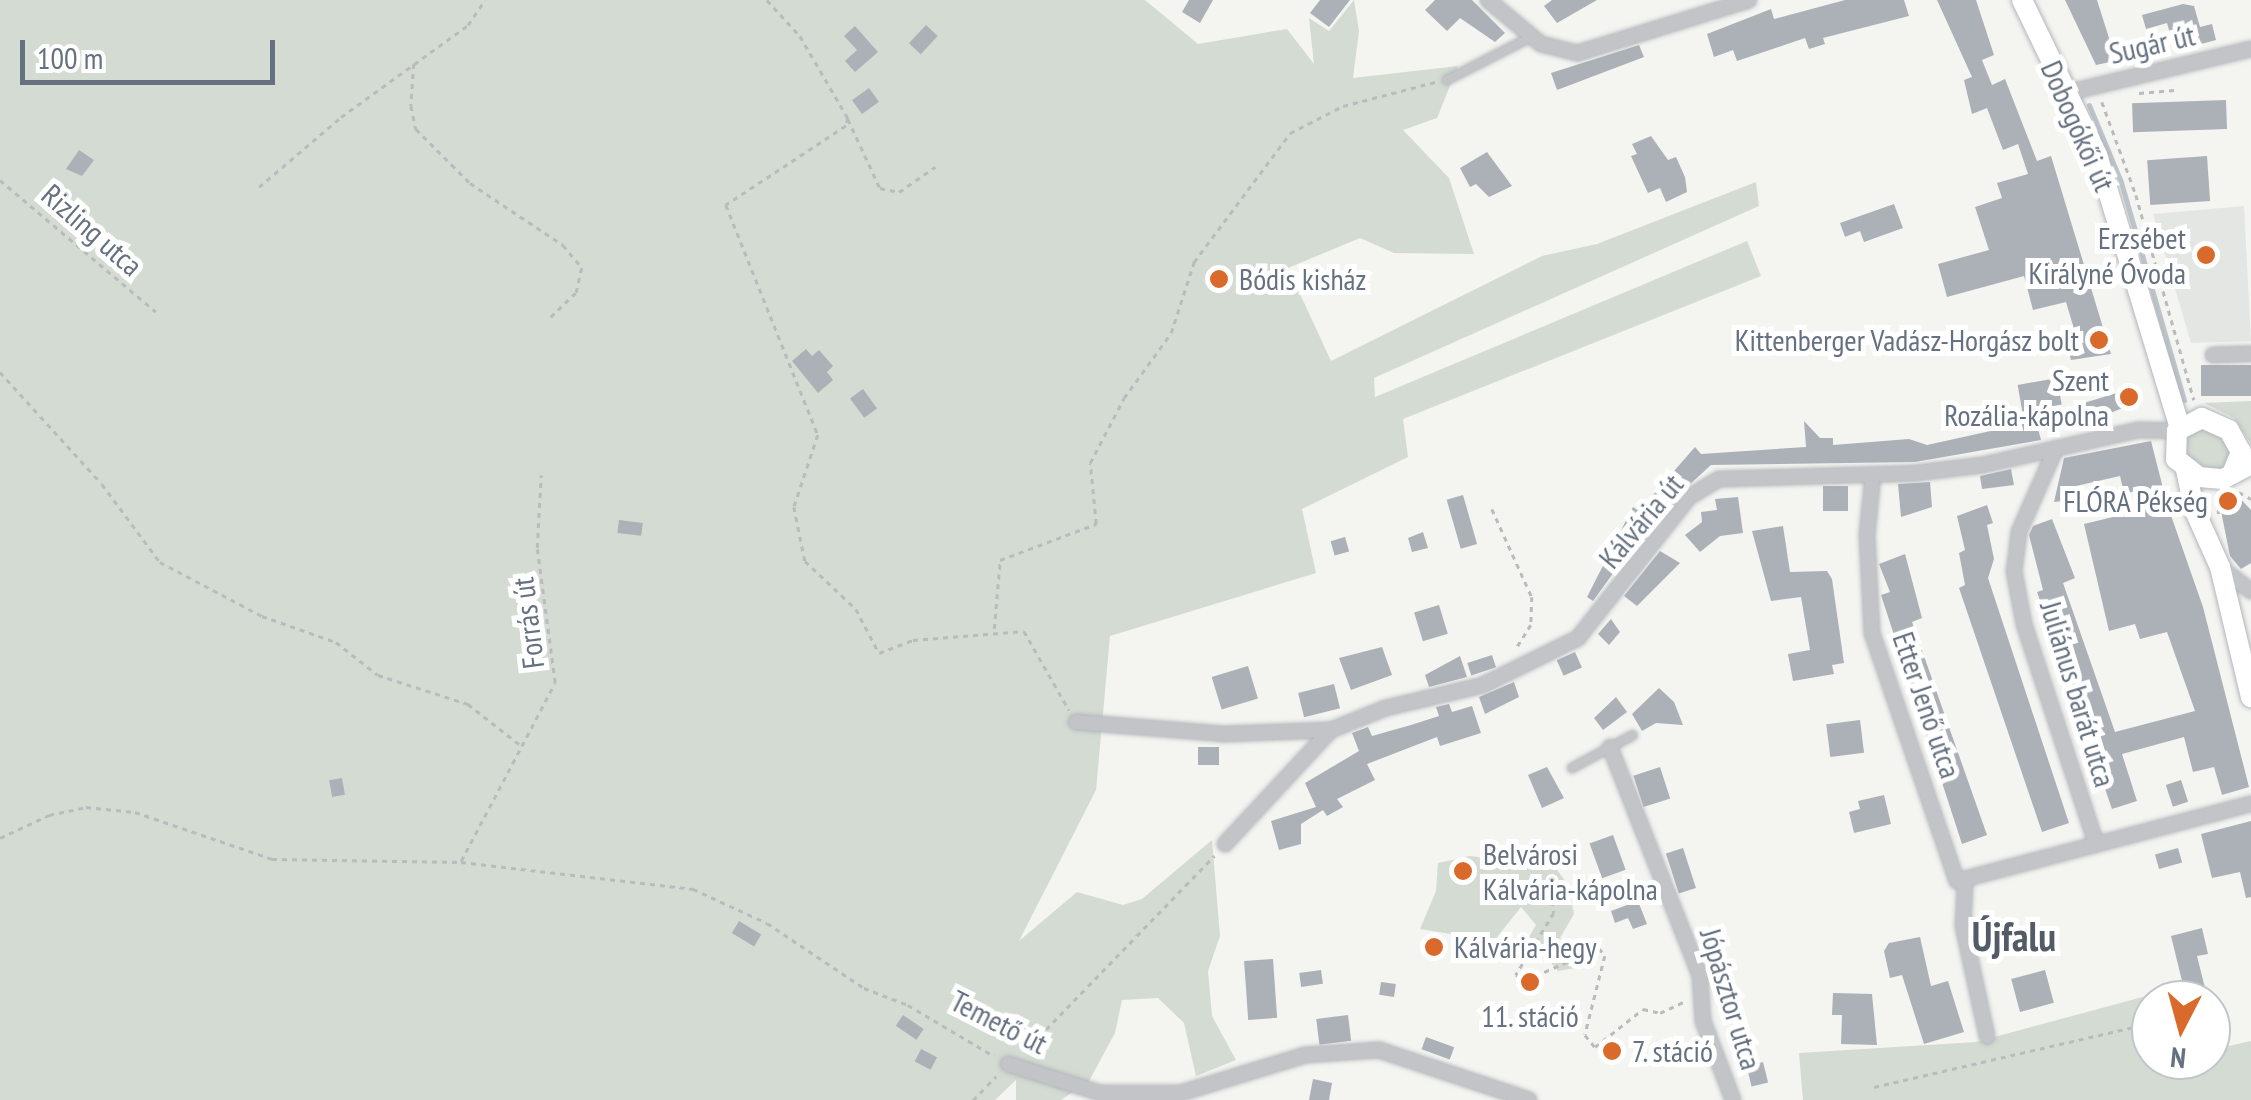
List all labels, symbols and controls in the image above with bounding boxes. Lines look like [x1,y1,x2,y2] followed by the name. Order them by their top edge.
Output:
[2106,17,2198,71] street label: Sugár út
[25,20,280,82] scale bar
[37,38,103,77] text: 100 m
[2033,55,2123,197] street label: Dobogókői út
[34,177,150,283] street label: Rizling utca
[2029,220,2186,290] place label: Erzsébet Királyné Óvoda
[2195,244,2217,266] marker: Erzsébet Királyné Óvoda
[1239,261,1366,297] place label: Bódis kisház
[1208,268,1230,290] marker: Bódis kisház
[1733,322,2079,358] place label: Kittenberger Vadász-Horgász bolt
[2088,329,2110,351] marker: Kittenberger Vadász-Horgász bolt
[1944,362,2109,432] place label: Szent Rozália-kápolna
[2118,386,2140,408] marker: Szent Rozália-kápolna
[1591,467,1691,575] street label: Kálvária út
[2062,483,2208,519] place label: FLÓRA Pékség
[2217,490,2239,512] marker: FLÓRA Pékség
[505,575,551,671] street label: Forrás út
[2033,597,2123,791] street label: Juliánus barát utca
[1885,627,1969,783] street label: Etter Jenő utca
[1483,836,1658,906] place label: Belvárosi Kálvária-kápolna
[1452,860,1474,882] marker: Belvárosi Kálvária-kápolna
[1972,912,2056,960] district label: Újfalu
[1693,924,1769,1074] street label: Jópásztor utca
[1454,929,1596,965] place label: Kálvária-hegy
[1423,936,1445,958] marker: Kálvária-hegy
[1519,971,1541,993] marker: 11. stáció
[2131,980,2231,1080] north arrow
[945,983,1053,1061] street label: Temető út
[1480,998,1580,1034] place label: 11. stáció
[1632,1033,1715,1069] place label: 7. stáció
[2169,1039,2187,1078] text: N
[1601,1040,1623,1062] marker: 7. stáció

